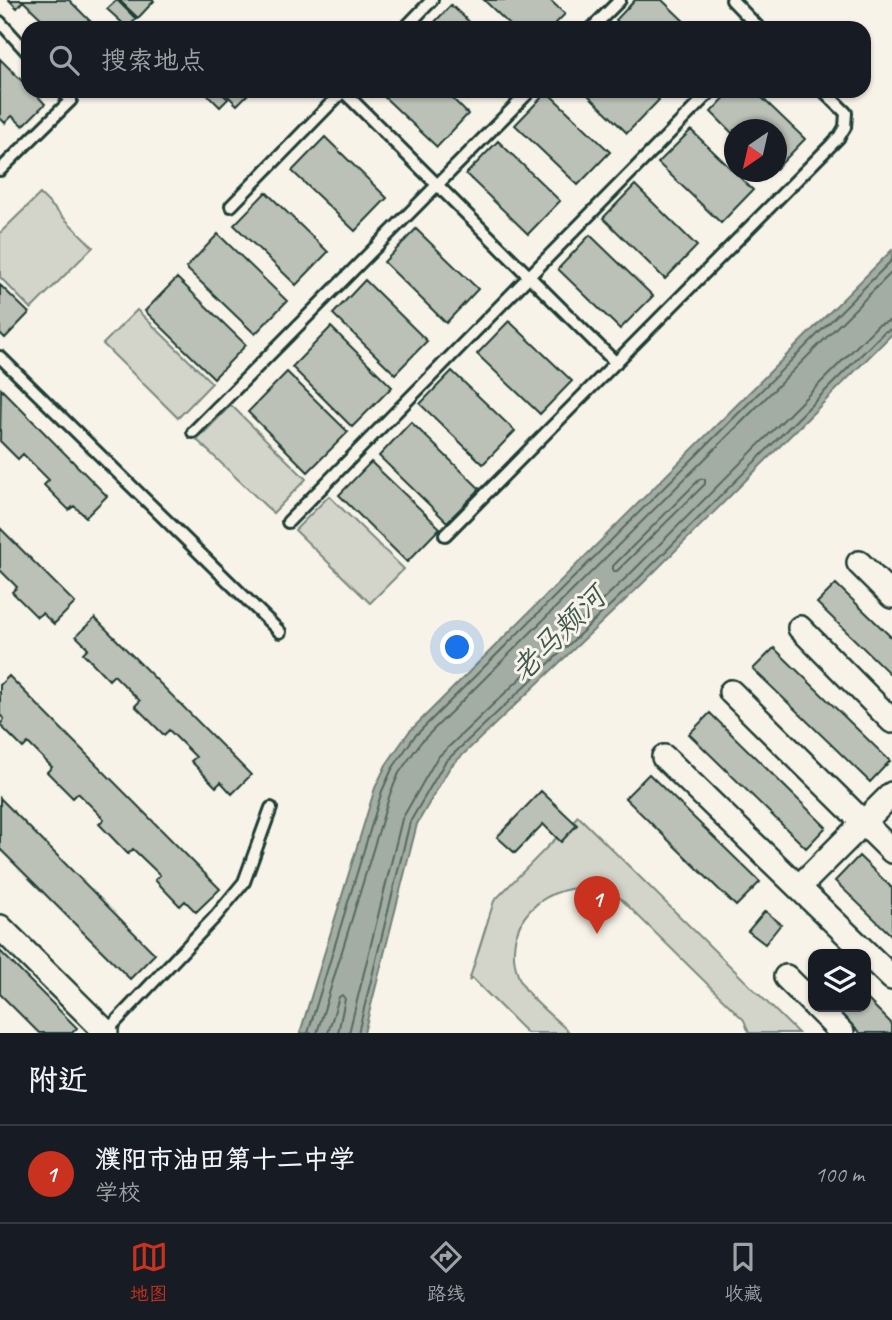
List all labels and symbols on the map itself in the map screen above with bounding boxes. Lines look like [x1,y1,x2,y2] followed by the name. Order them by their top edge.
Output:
[724,119,787,182] north arrow
[502,575,617,690] water label: 老马颊河
[440,630,474,664] your location
[574,876,620,934] pin: 1

